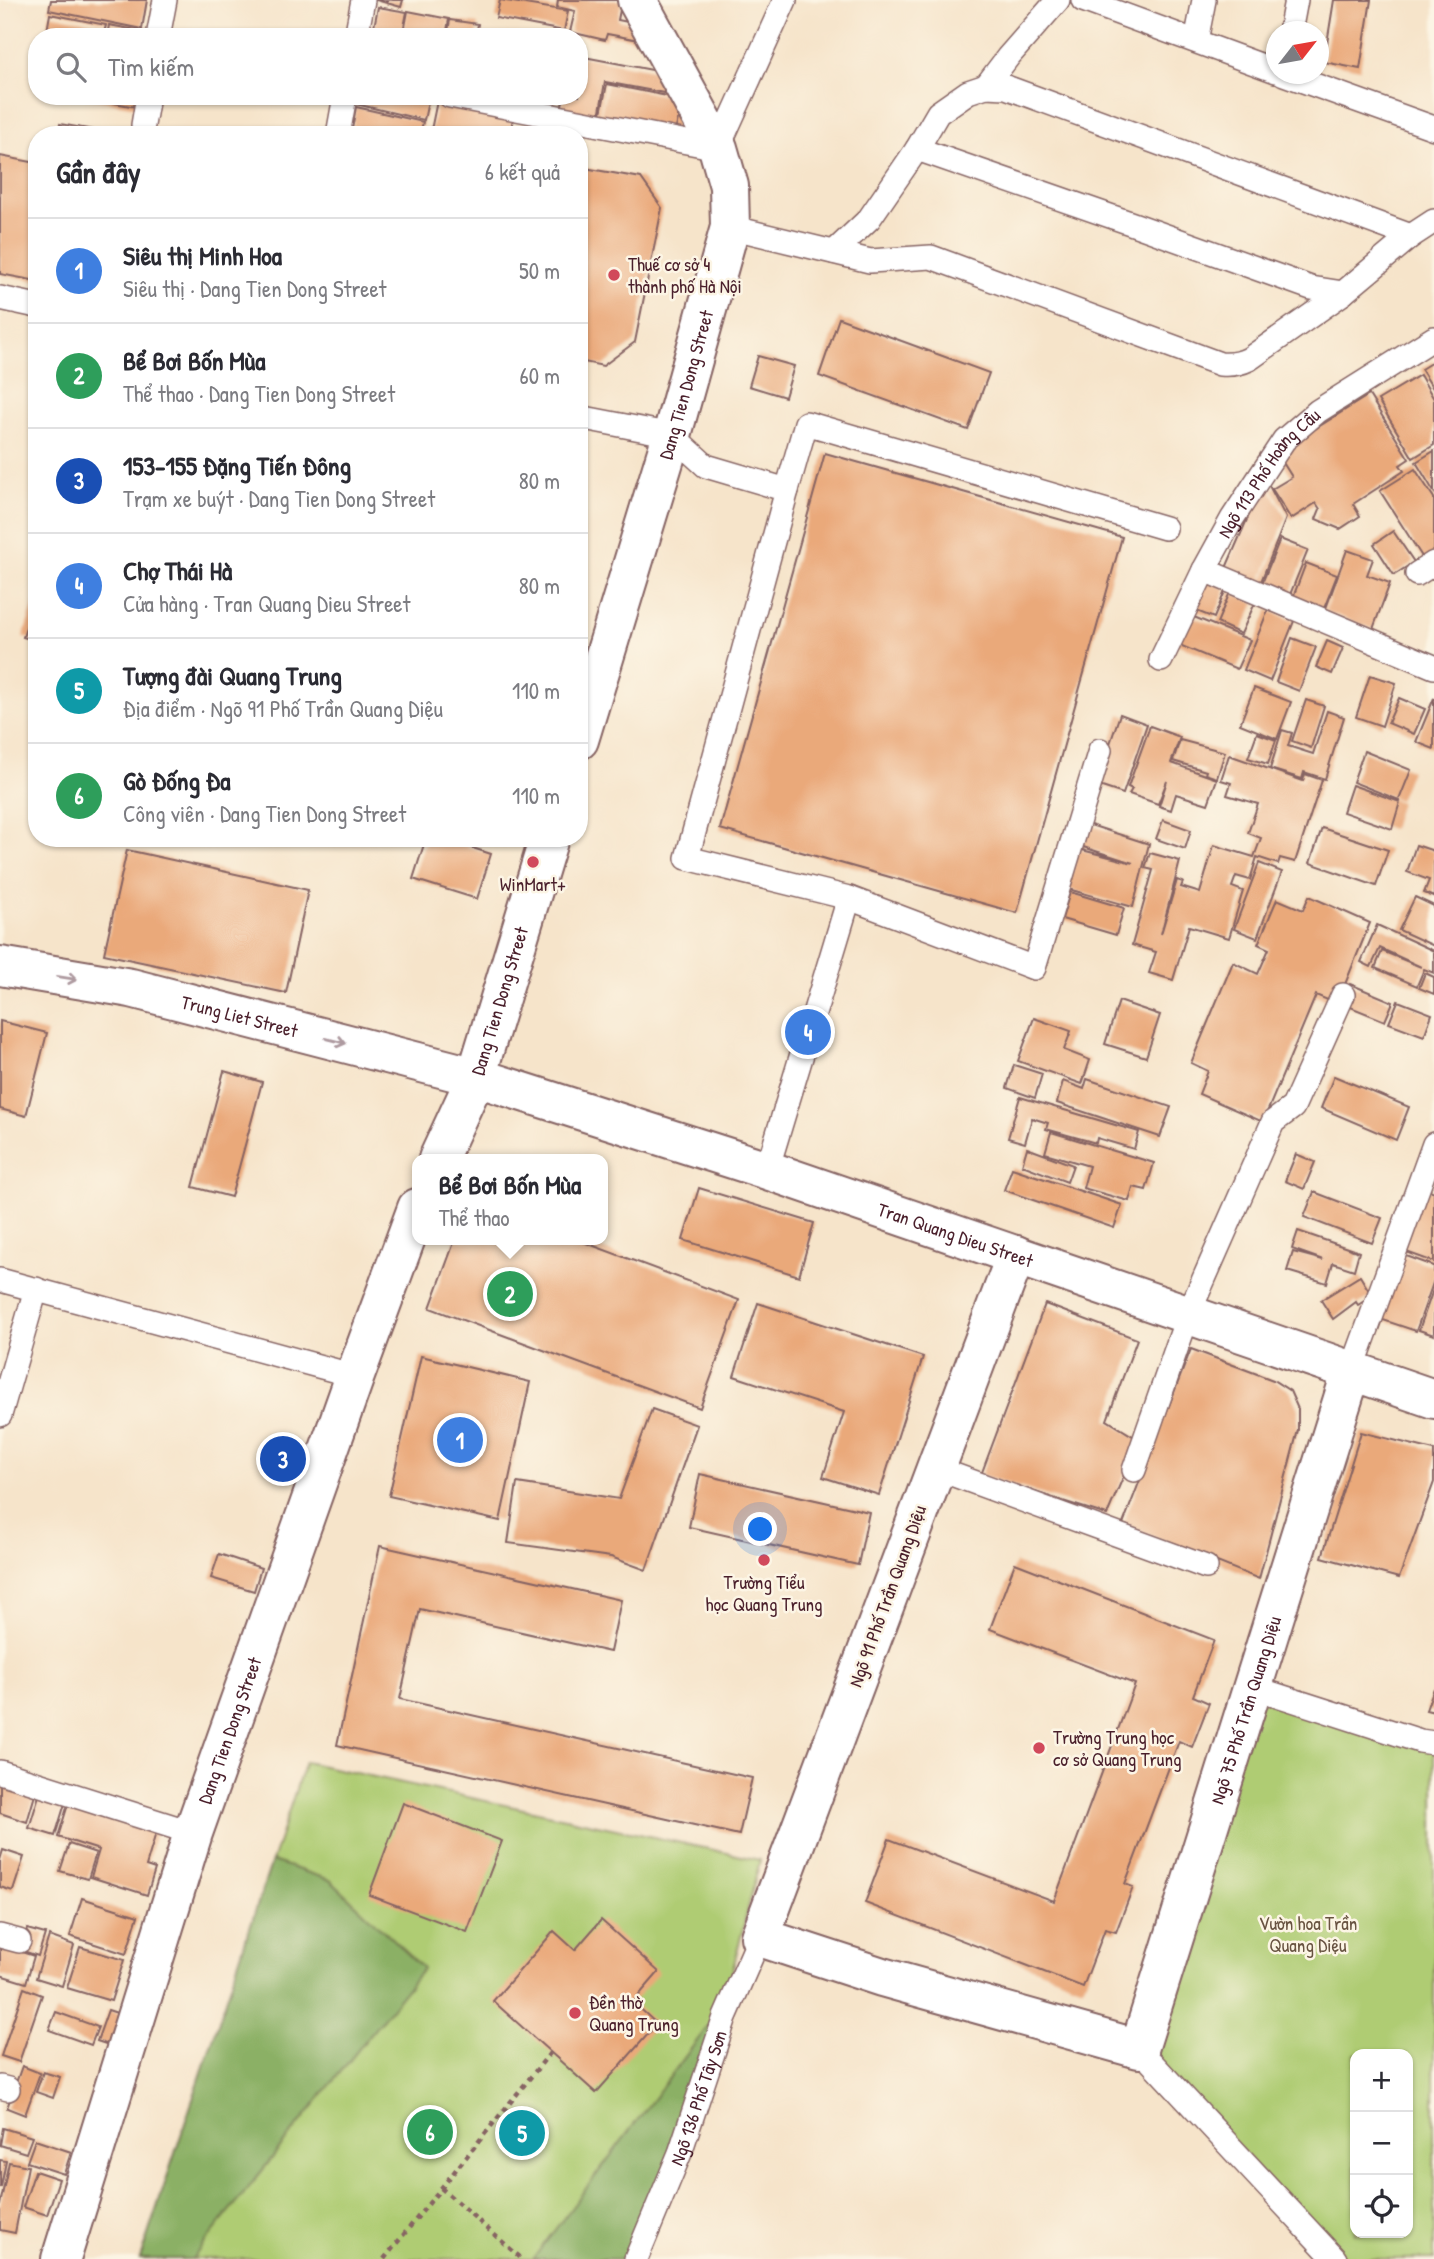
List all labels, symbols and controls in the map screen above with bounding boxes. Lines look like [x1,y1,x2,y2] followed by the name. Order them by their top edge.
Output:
[1266,21,1329,84] north arrow
[28,28,588,105] search box
[52,48,90,86] icon: search
[108,49,194,84] text: Tìm kiếm
[56,152,141,192] text: Gần đây
[485,156,560,187] text: 6 kết quả
[123,238,282,273] text: Siêu thị Minh Hoa
[628,251,742,299] place label: Thuế cơ sở 4 thành phố Hà Nội
[75,255,83,286] text: 1
[519,255,560,286] text: 50 m
[606,267,622,283] marker: Thuế cơ sở 4 thành phố Hà Nội
[123,273,387,304] text: Siêu thị · Dang Tien Dong Street
[652,307,719,463] street label: Dang Tien Dong Street
[123,343,265,378] text: Bể Bơi Bốn Mùa
[74,360,84,391] text: 2
[520,360,560,391] text: 60 m
[123,378,395,409] text: Thể thao · Dang Tien Dong Street
[1211,402,1326,542] street label: Ngõ 113 Phố Hoàng Cầu
[123,448,351,483] text: 153-155 Đặng Tiến Đông
[74,465,84,496] text: 3
[519,465,560,496] text: 80 m
[123,483,435,514] text: Trạm xe buýt · Dang Tien Dong Street
[123,553,232,588] text: Chợ Thái Hà
[75,570,83,601] text: 4
[519,570,560,601] text: 80 m
[123,588,410,619] text: Cửa hàng · Tran Quang Dieu Street
[123,658,342,693] text: Tượng đài Quang Trung
[74,675,84,706] text: 5
[512,675,560,706] text: 110 m
[123,693,443,724] text: Địa điểm · Ngõ 91 Phố Trần Quang Diệu
[123,763,231,798] text: Gò Đống Đa
[74,780,84,811] text: 6
[512,780,560,811] text: 110 m
[123,798,406,829] text: Công viên · Dang Tien Dong Street
[525,854,541,870] marker: WinMart+
[500,871,566,897] place label: WinMart+
[464,923,534,1078] street label: Dang Tien Dong Street
[55,972,78,985] one-way arrow
[179,989,301,1044] street label: Trung Liet Street
[785,1006,831,1058] pin: 4
[324,1035,347,1048] one-way arrow
[412,1154,608,1245] popup
[439,1167,581,1202] text: Bể Bơi Bốn Mùa
[874,1196,1037,1274] street label: Tran Quang Dieu Street
[439,1202,510,1233] text: Thể thao
[487,1268,533,1320] pin: 2
[437,1414,483,1466] pin: 1
[260,1433,306,1485] pin: 3
[842,1501,932,1691] street label: Ngõ 91 Phố Trần Quang Diệu
[743,1512,777,1546] your location
[756,1552,772,1568] marker: Trường Tiểu học Quang Trung
[705,1569,823,1617] place label: Trường Tiểu học Quang Trung
[1204,1612,1287,1807] street label: Ngõ 75 Phố Trần Quang Diệu
[191,1653,268,1807] street label: Dang Tien Dong Street
[1053,1724,1182,1772] place label: Trường Trung học cơ sở Quang Trung
[1031,1740,1047,1756] marker: Trường Trung học cơ sở Quang Trung
[1259,1910,1357,1958] park label: Vườn hoa Trần Quang Diệu
[589,1989,679,2037] place label: Đền thờ Quang Trung
[567,2005,583,2021] marker: Đền thờ Quang Trung
[663,2027,733,2169] street label: Ngõ 136 Phố Tây Sơn
[1350,2049,1413,2238] map controls
[1350,2049,1413,2112] button: +
[407,2106,453,2158] pin: 6
[499,2107,545,2159] pin: 5
[1350,2112,1413,2175] button: −
[1350,2175,1413,2238] button: locate

